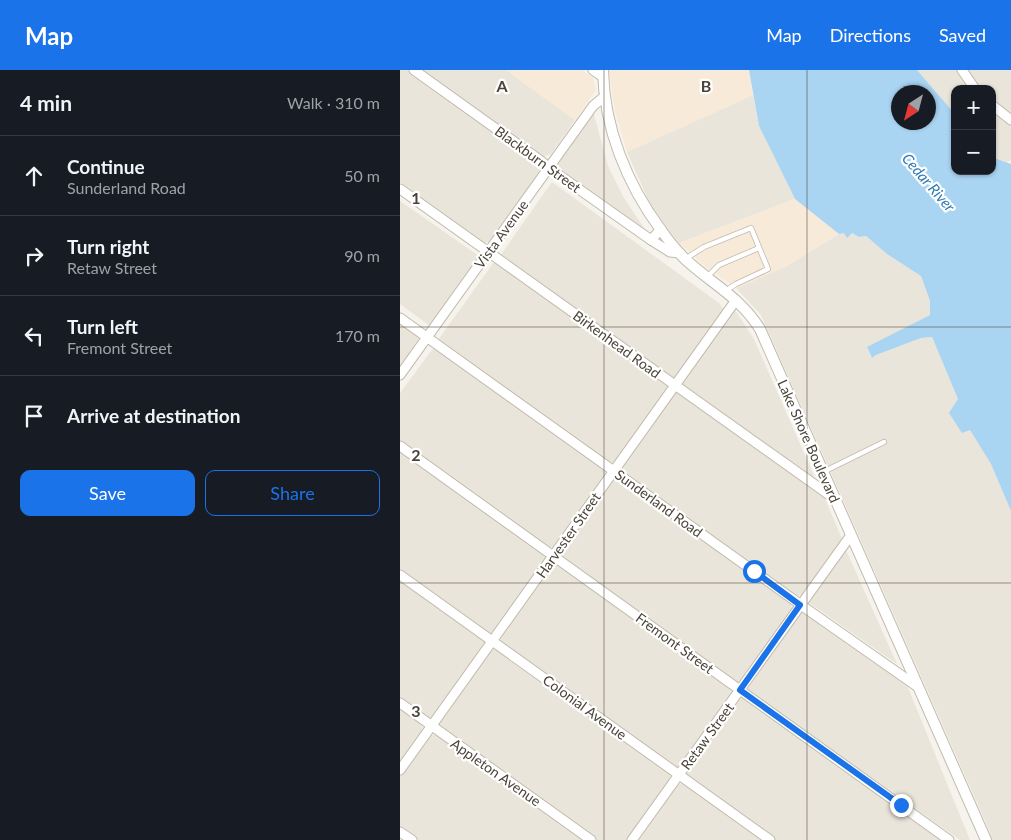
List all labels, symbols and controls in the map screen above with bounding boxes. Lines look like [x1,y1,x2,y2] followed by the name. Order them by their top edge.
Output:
[25,21,73,50] text: Map
[766,24,802,46] text: Map
[830,24,911,46] text: Directions
[939,24,986,46] text: Saved
[495,76,508,95] text: A
[701,76,711,95] text: B
[891,85,936,130] north arrow
[951,85,996,175] map controls
[951,85,996,130] button: +
[20,90,72,115] text: 4 min
[287,93,380,112] text: Walk · 310 m
[492,122,584,196] street label: Blackburn Street
[951,130,996,175] button: −
[899,149,960,216] water label: Cedar River
[67,155,145,178] text: Continue
[20,162,48,190] icon: ahead
[344,166,380,185] text: 50 m
[67,178,186,197] text: Sunderland Road
[411,188,421,207] text: 1
[471,197,531,271] street label: Vista Avenue
[67,235,149,258] text: Turn right
[20,242,48,270] icon: right
[344,246,380,265] text: 90 m
[67,258,157,277] text: Retaw Street
[570,307,664,381] street label: Birkenhead Road
[67,315,138,338] text: Turn left
[20,322,48,350] icon: left
[335,326,380,345] text: 170 m
[67,338,172,357] text: Fremont Street
[774,377,844,505] street label: Lake Shore Boulevard
[20,402,48,430] icon: arrive
[67,404,240,427] text: Arrive at destination
[411,445,421,464] text: 2
[612,466,706,540] street label: Sunderland Road
[20,470,195,516] button: Save
[205,470,380,516] button: Share
[532,489,604,581] street label: Harvester Street
[743,560,766,583] route start
[633,609,717,677] street label: Fremont Street
[540,671,630,743] street label: Colonial Avenue
[677,699,737,773] street label: Retaw Street
[411,701,421,720] text: 3
[448,735,544,809] street label: Appleton Avenue
[890,794,913,817] route end

